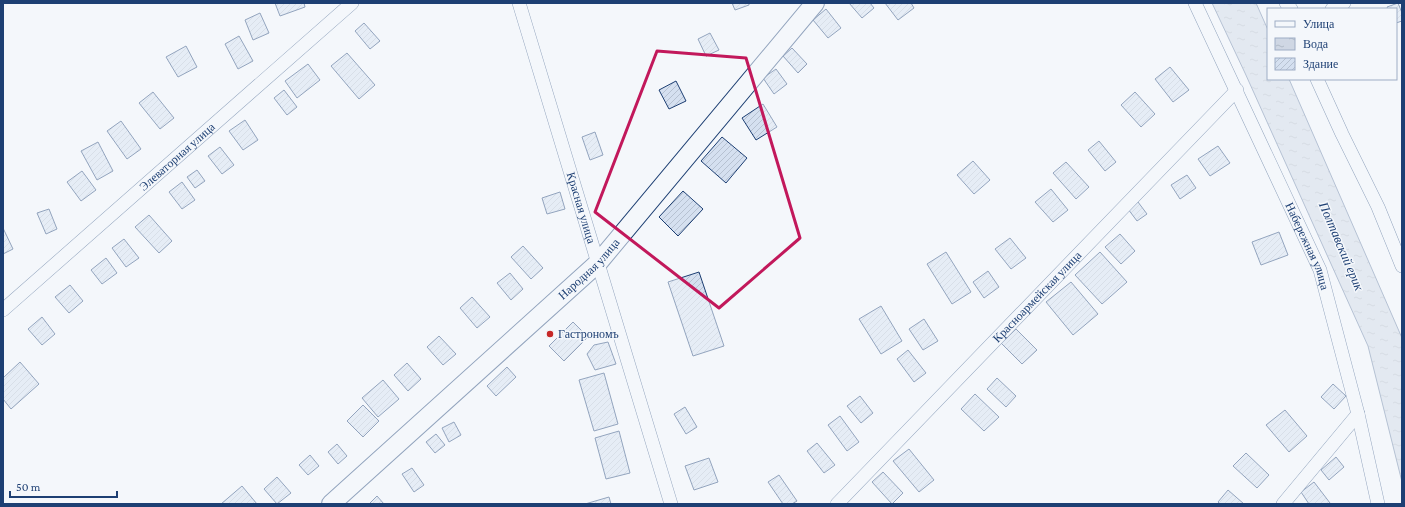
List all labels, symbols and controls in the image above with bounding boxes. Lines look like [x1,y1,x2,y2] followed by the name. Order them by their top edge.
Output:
[1267,8,1397,80] legend
[1303,17,1335,31] text: Улица
[1303,37,1329,51] text: Вода
[1303,57,1338,71] text: Здание
[137,119,218,194] street label: Элеваторная улица
[564,170,599,246] street label: Красная улица
[1316,199,1367,294] water label: Полтавский ерик
[1282,200,1332,292] street label: Набережная улица
[555,235,623,302] street label: Народная улица
[990,248,1085,345] street label: Красноармейская улица
[558,327,619,341] place label: Гастрономъ
[545,329,555,339] marker: Гастрономъ
[10,473,117,499] scale bar
[16,480,41,494] text: 50 m

